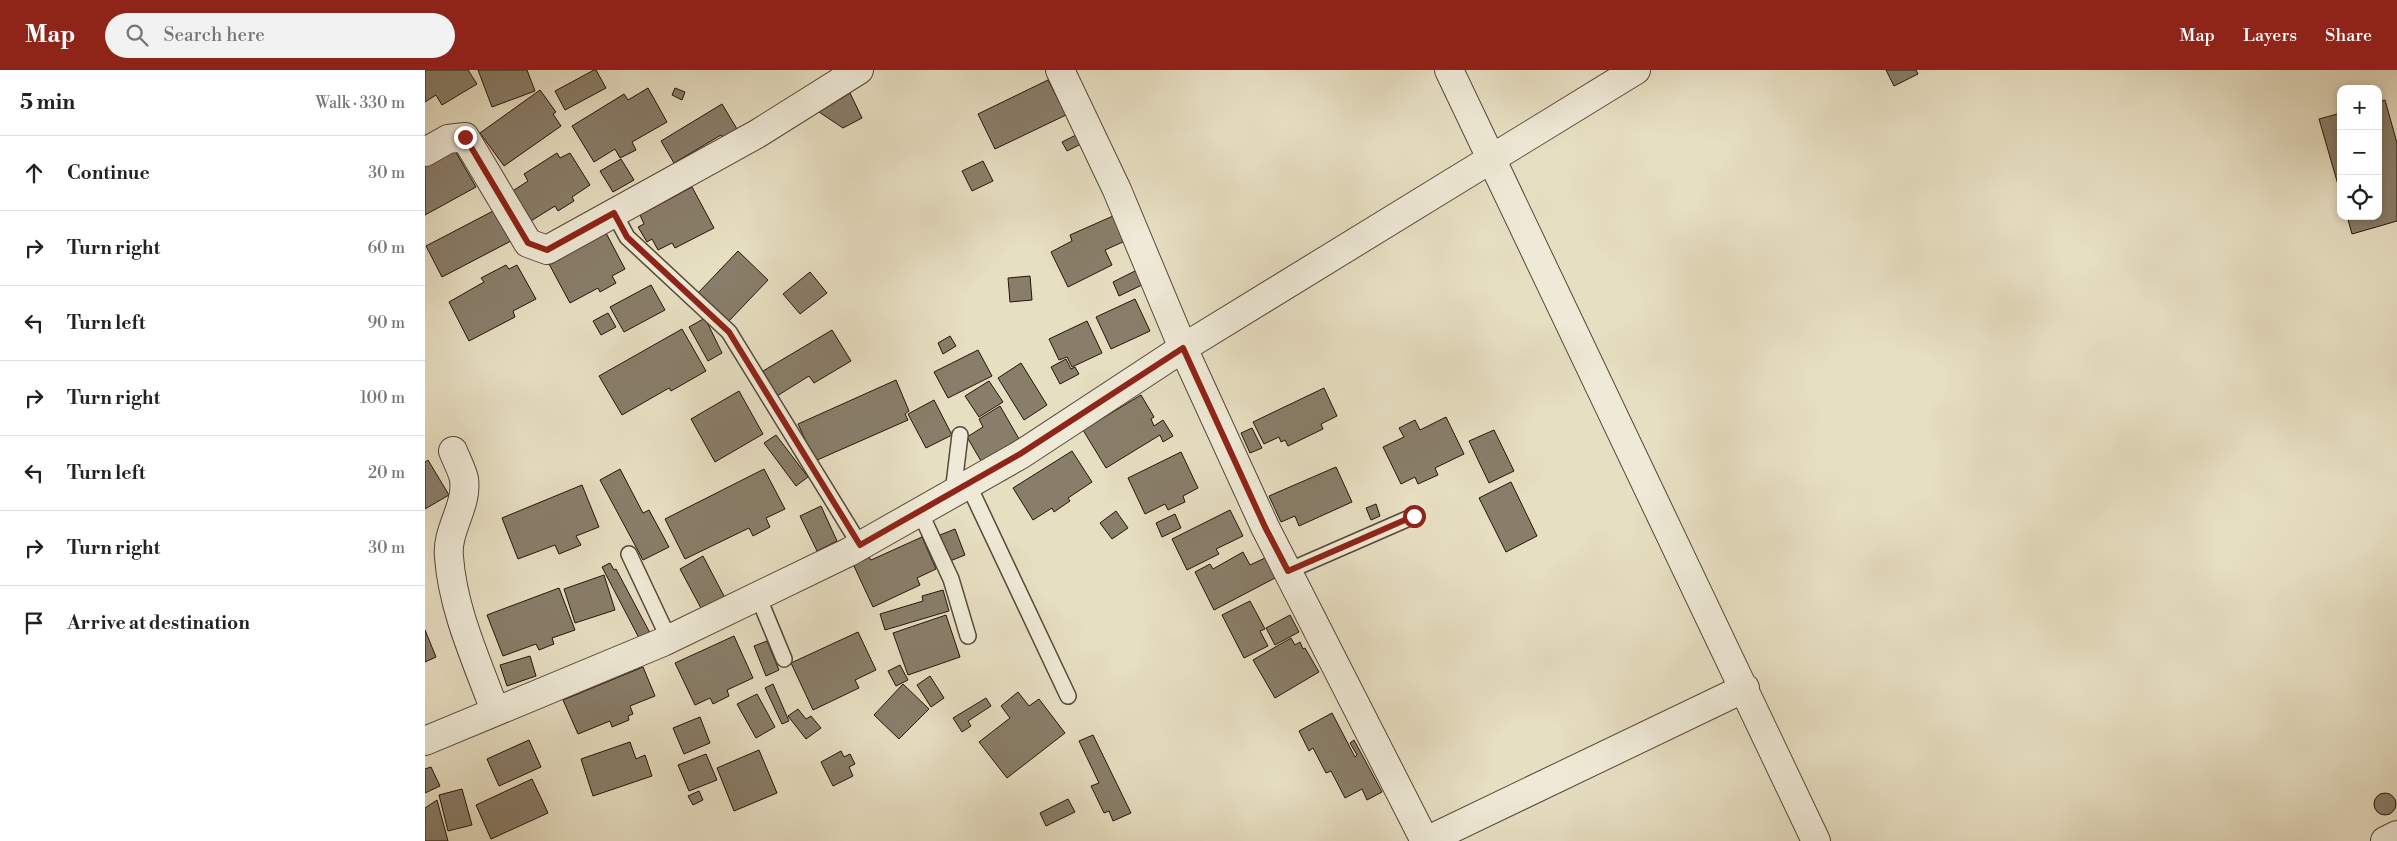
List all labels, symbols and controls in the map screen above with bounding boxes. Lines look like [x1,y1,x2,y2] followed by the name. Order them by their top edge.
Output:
[105,13,455,58] search box
[25,20,75,50] text: Map
[123,21,151,49] icon: search
[163,23,265,47] text: Search here
[2180,24,2215,47] text: Map
[2243,24,2297,47] text: Layers
[2325,24,2372,47] text: Share
[2337,85,2382,220] map controls
[2337,85,2382,130] button: +
[20,90,75,116] text: 5 min
[315,93,405,113] text: Walk · 330 m
[454,126,477,149] route end
[2337,130,2382,175] button: −
[20,159,48,187] icon: ahead
[67,161,150,185] text: Continue
[368,163,405,183] text: 30 m
[2337,175,2382,220] button: locate
[20,234,48,262] icon: right
[67,236,160,260] text: Turn right
[367,238,405,258] text: 60 m
[20,309,48,337] icon: left
[67,311,146,335] text: Turn left
[367,313,405,333] text: 90 m
[20,384,48,412] icon: right
[67,386,160,410] text: Turn right
[360,388,405,408] text: 100 m
[20,459,48,487] icon: left
[67,461,146,485] text: Turn left
[368,463,405,483] text: 20 m
[1403,505,1426,528] route start
[20,534,48,562] icon: right
[67,536,160,560] text: Turn right
[368,538,405,558] text: 30 m
[20,609,48,637] icon: arrive
[67,611,250,635] text: Arrive at destination

